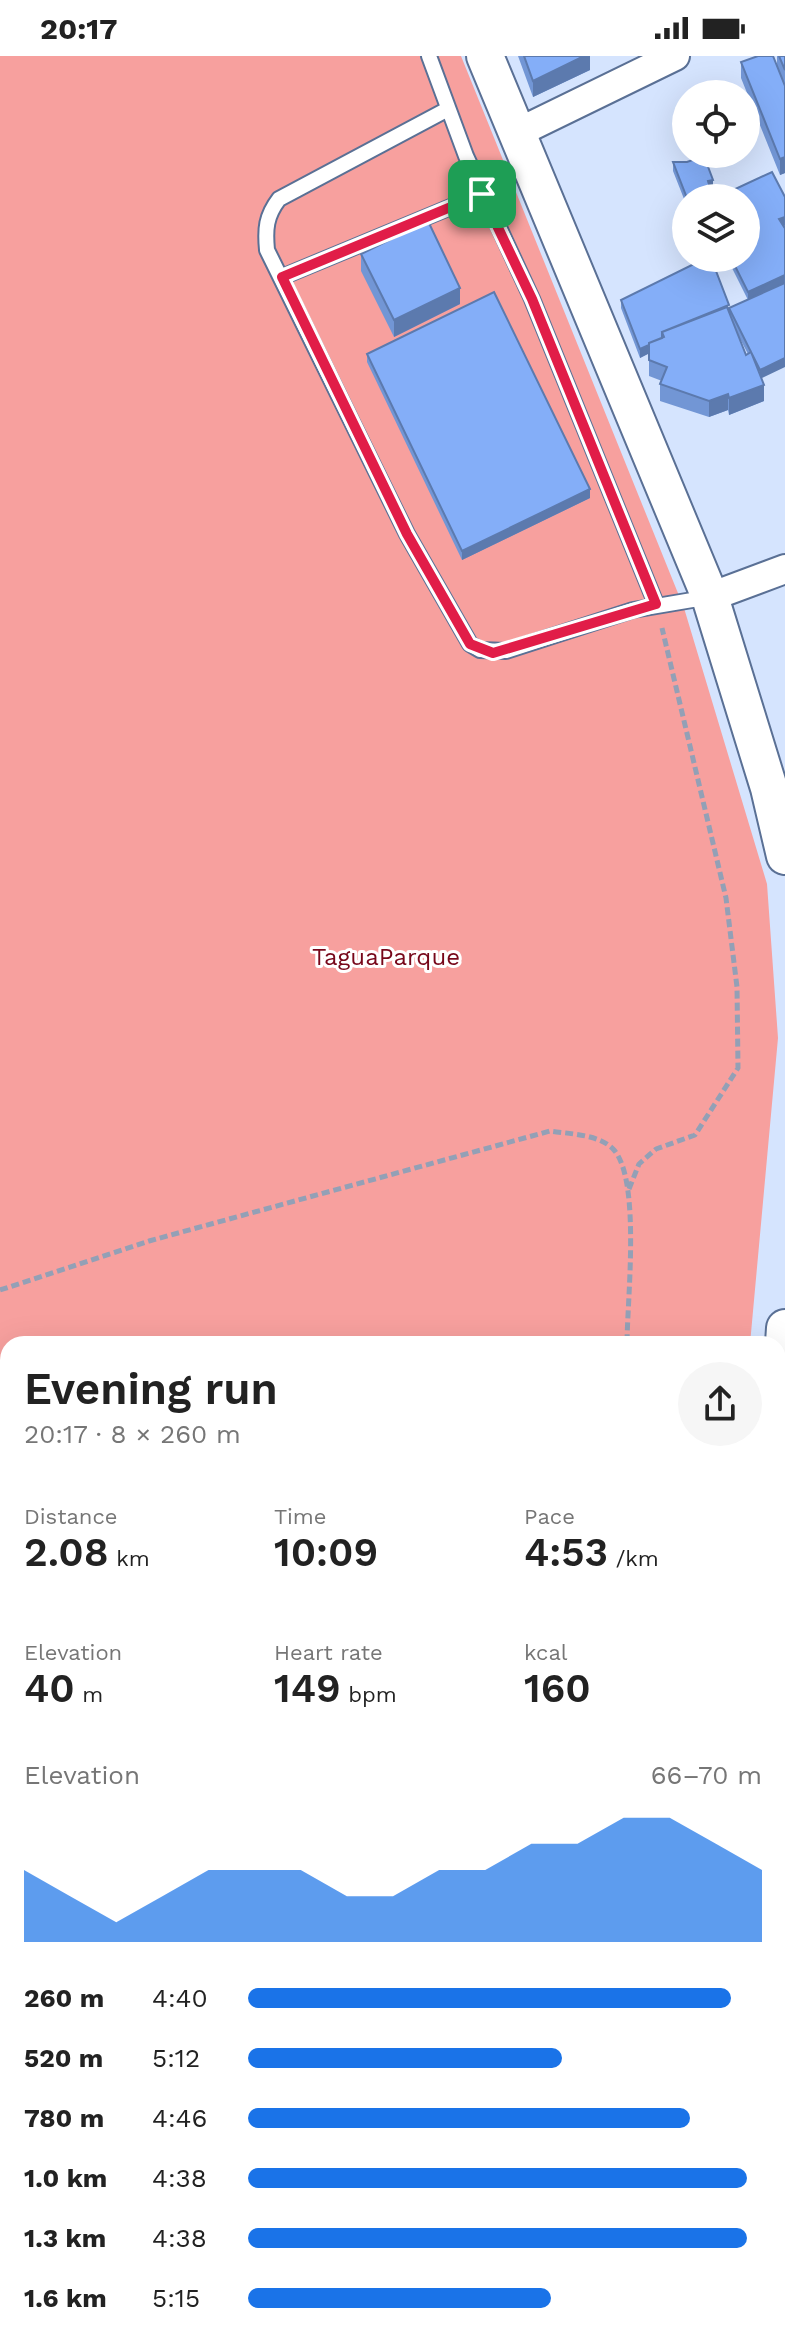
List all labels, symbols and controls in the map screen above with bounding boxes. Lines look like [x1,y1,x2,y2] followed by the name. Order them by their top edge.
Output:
[40,11,117,46] text: 20:17
[672,80,760,272] map controls
[672,80,760,168] button: locate
[448,160,516,228] pin
[460,172,504,216] icon: arrive
[672,184,760,272] button: layers
[312,943,460,971] park label: TaguaParque
[678,1362,762,1446] button: share
[24,1363,278,1415] text: Evening run
[24,1419,241,1449] text: 20:17 · 8 × 260 m
[24,1504,118,1529] text: Distance
[274,1504,326,1529] text: Time
[524,1504,575,1529] text: Pace
[24,1529,109,1576] text: 2.08
[274,1529,378,1576] text: 10:09
[524,1529,608,1576] text: 4:53
[109,1546,150,1571] text: km
[608,1546,659,1571] text: /km
[24,1640,122,1665] text: Elevation
[274,1640,383,1665] text: Heart rate
[524,1640,568,1665] text: kcal
[24,1665,75,1712] text: 40
[274,1665,341,1712] text: 149
[524,1665,591,1712] text: 160
[75,1682,103,1707] text: m
[341,1682,397,1707] text: bpm
[24,1760,140,1790] text: Elevation
[651,1760,762,1790] text: 66–70 m
[24,1983,104,2013] text: 260 m
[152,1983,208,2013] text: 4:40
[24,2043,103,2073] text: 520 m
[152,2043,200,2073] text: 5:12
[24,2103,104,2133] text: 780 m
[152,2103,207,2133] text: 4:46
[24,2163,107,2193] text: 1.0 km
[152,2163,207,2193] text: 4:38
[24,2223,106,2253] text: 1.3 km
[152,2223,207,2253] text: 4:38
[24,2283,107,2313] text: 1.6 km
[152,2283,200,2313] text: 5:15

